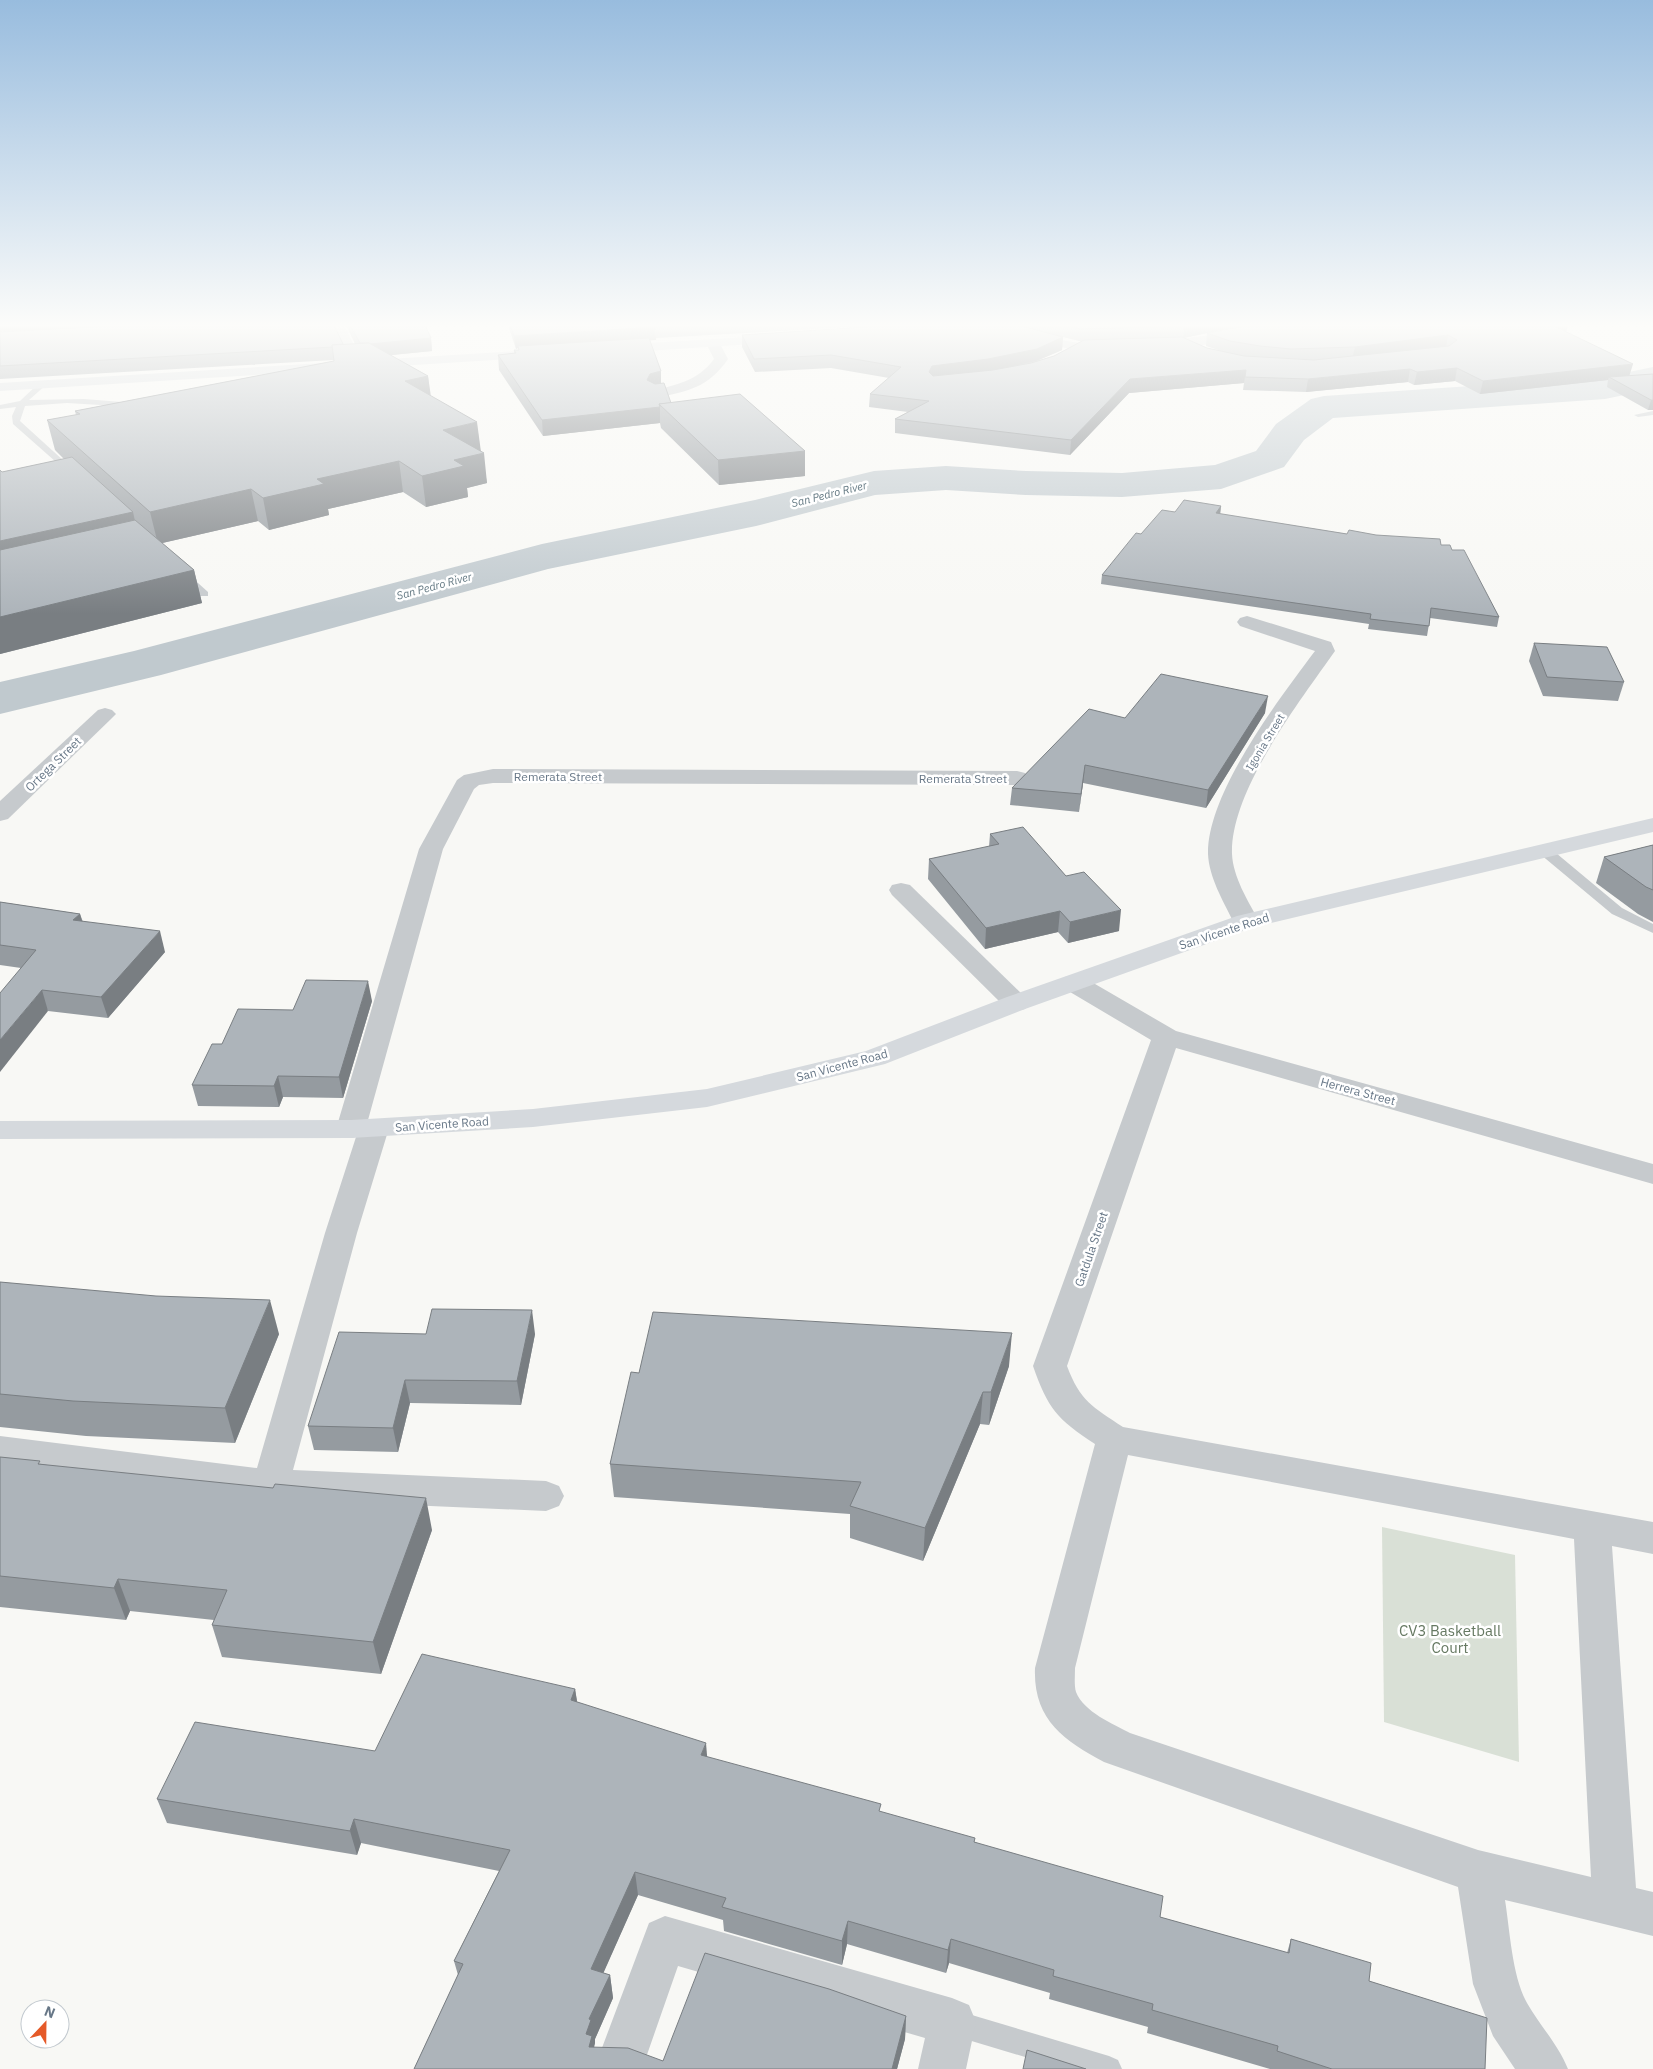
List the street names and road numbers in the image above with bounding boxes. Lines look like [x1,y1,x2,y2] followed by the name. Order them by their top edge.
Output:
[1243,711,1288,773] street label: Igonia Street
[22,734,84,794] street label: Ortega Street
[514,769,602,784] street label: Remerata Street
[919,771,1007,786] street label: Remerata Street
[1177,909,1271,953] street label: San Vicente Road
[795,1046,889,1084] street label: San Vicente Road
[1319,1074,1397,1108] street label: Herrera Street
[395,1113,489,1135] street label: San Vicente Road
[1071,1210,1111,1288] street label: Gatdula Street

